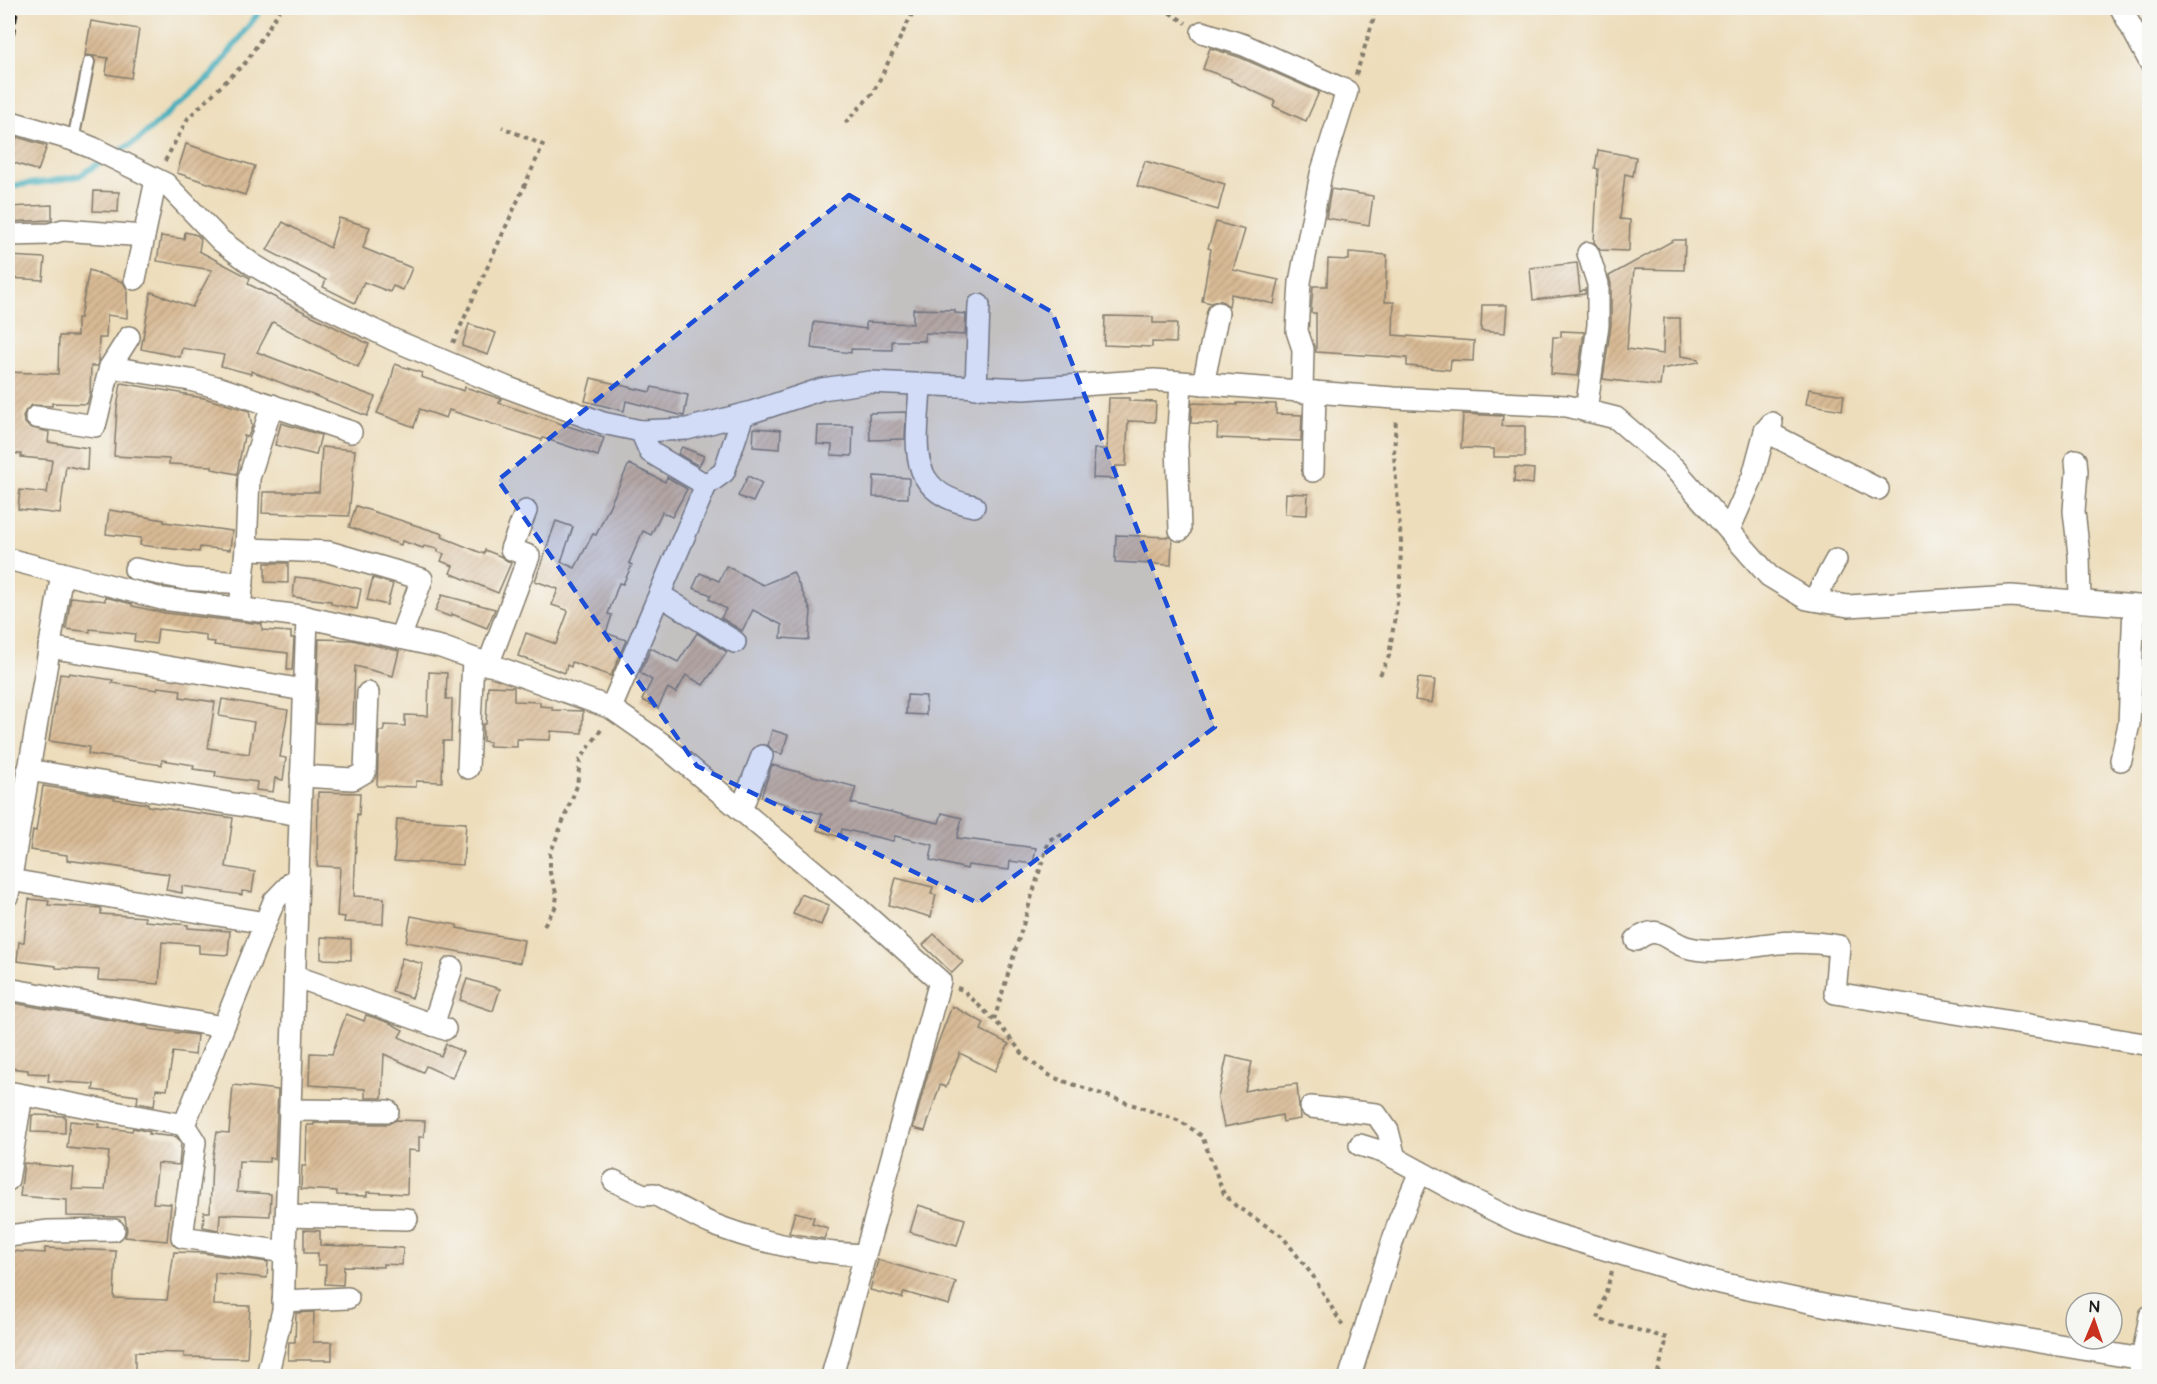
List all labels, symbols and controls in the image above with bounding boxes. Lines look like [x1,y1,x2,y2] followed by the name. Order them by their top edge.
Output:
[2064,1291,2124,1351] north arrow
[2089,1296,2100,1318] text: N

